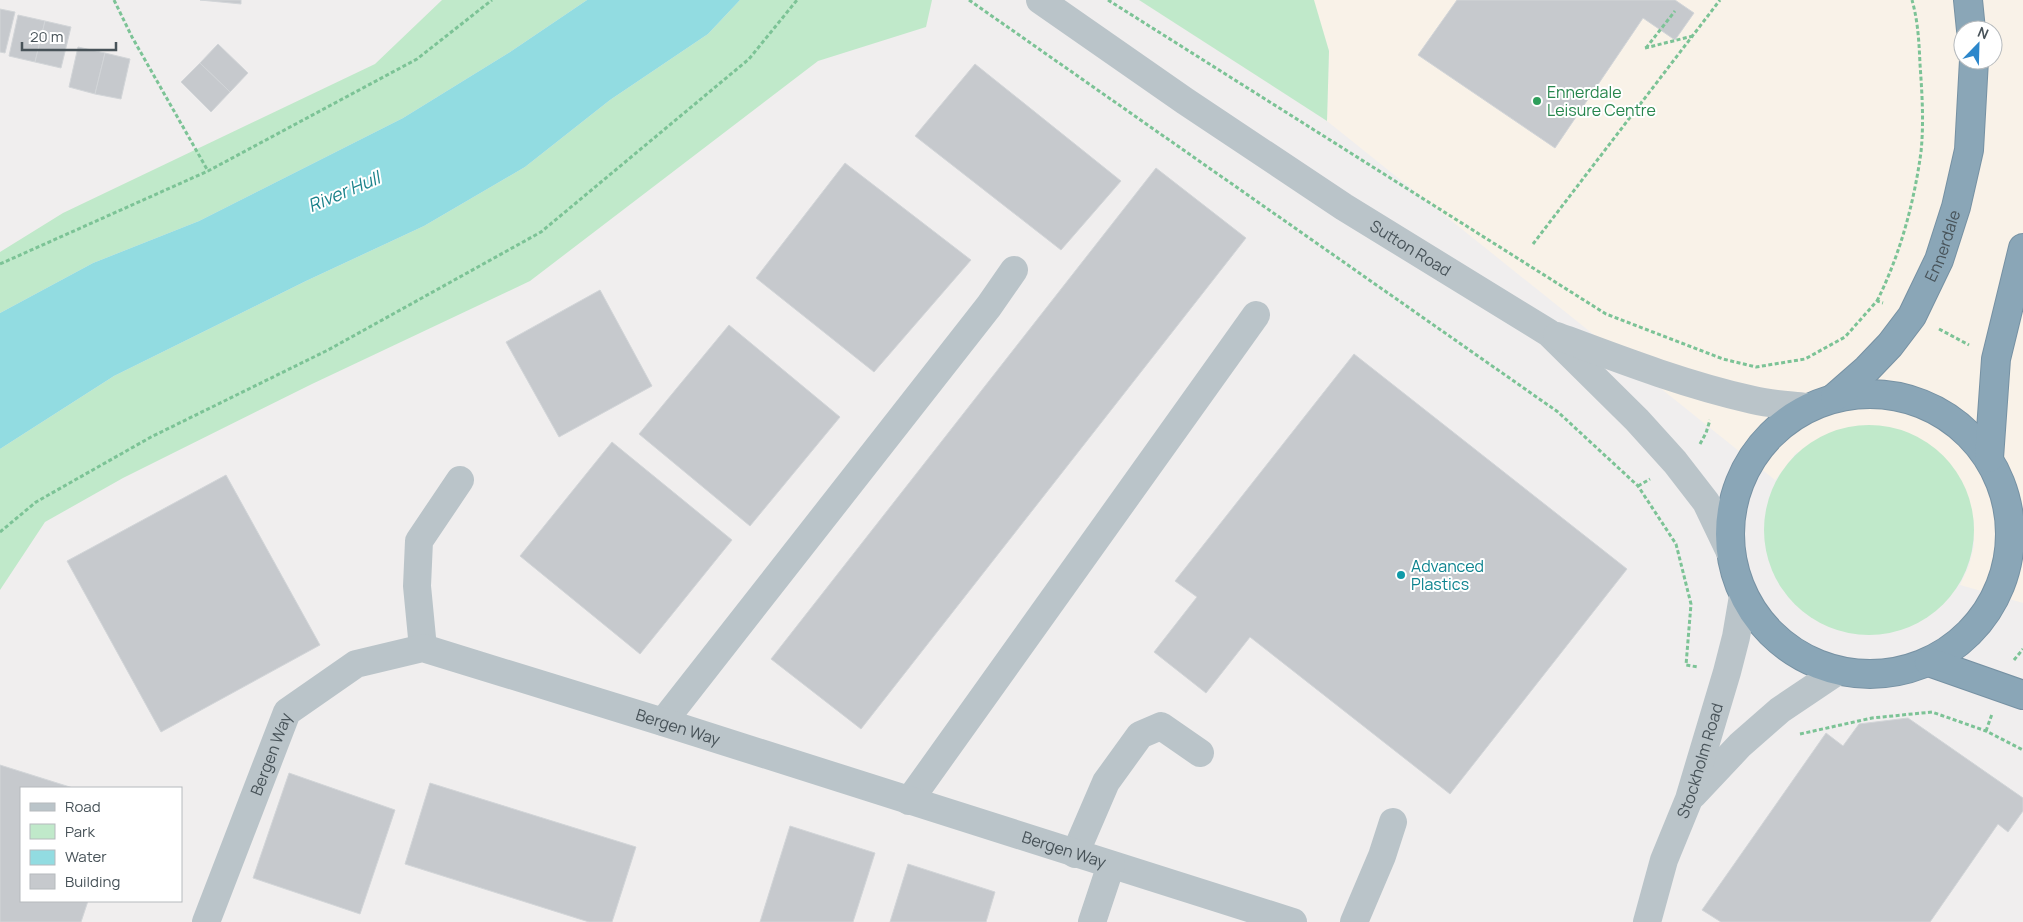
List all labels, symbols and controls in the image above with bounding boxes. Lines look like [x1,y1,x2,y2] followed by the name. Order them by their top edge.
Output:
[22,20,116,52] scale bar
[1953,20,2003,70] north arrow
[1975,22,1992,43] text: N
[30,26,63,47] text: 20 m
[1547,81,1656,121] place label: Ennerdale Leisure Centre
[1531,95,1543,107] marker: Ennerdale Leisure Centre
[304,164,386,217] water label: River Hull
[1919,207,1965,285] street label: Ennerdale
[1366,215,1455,281] street label: Sutton Road
[1411,555,1484,595] place label: Advanced Plastics
[1395,569,1407,581] marker: Advanced Plastics
[1671,700,1728,822] street label: Stockholm Road
[633,703,723,751] street label: Bergen Way
[245,709,297,799] street label: Bergen Way
[20,787,182,902] legend
[65,796,101,817] text: Road
[65,821,95,842] text: Park
[1019,826,1109,873] street label: Bergen Way
[65,846,107,867] text: Water
[65,871,120,892] text: Building

